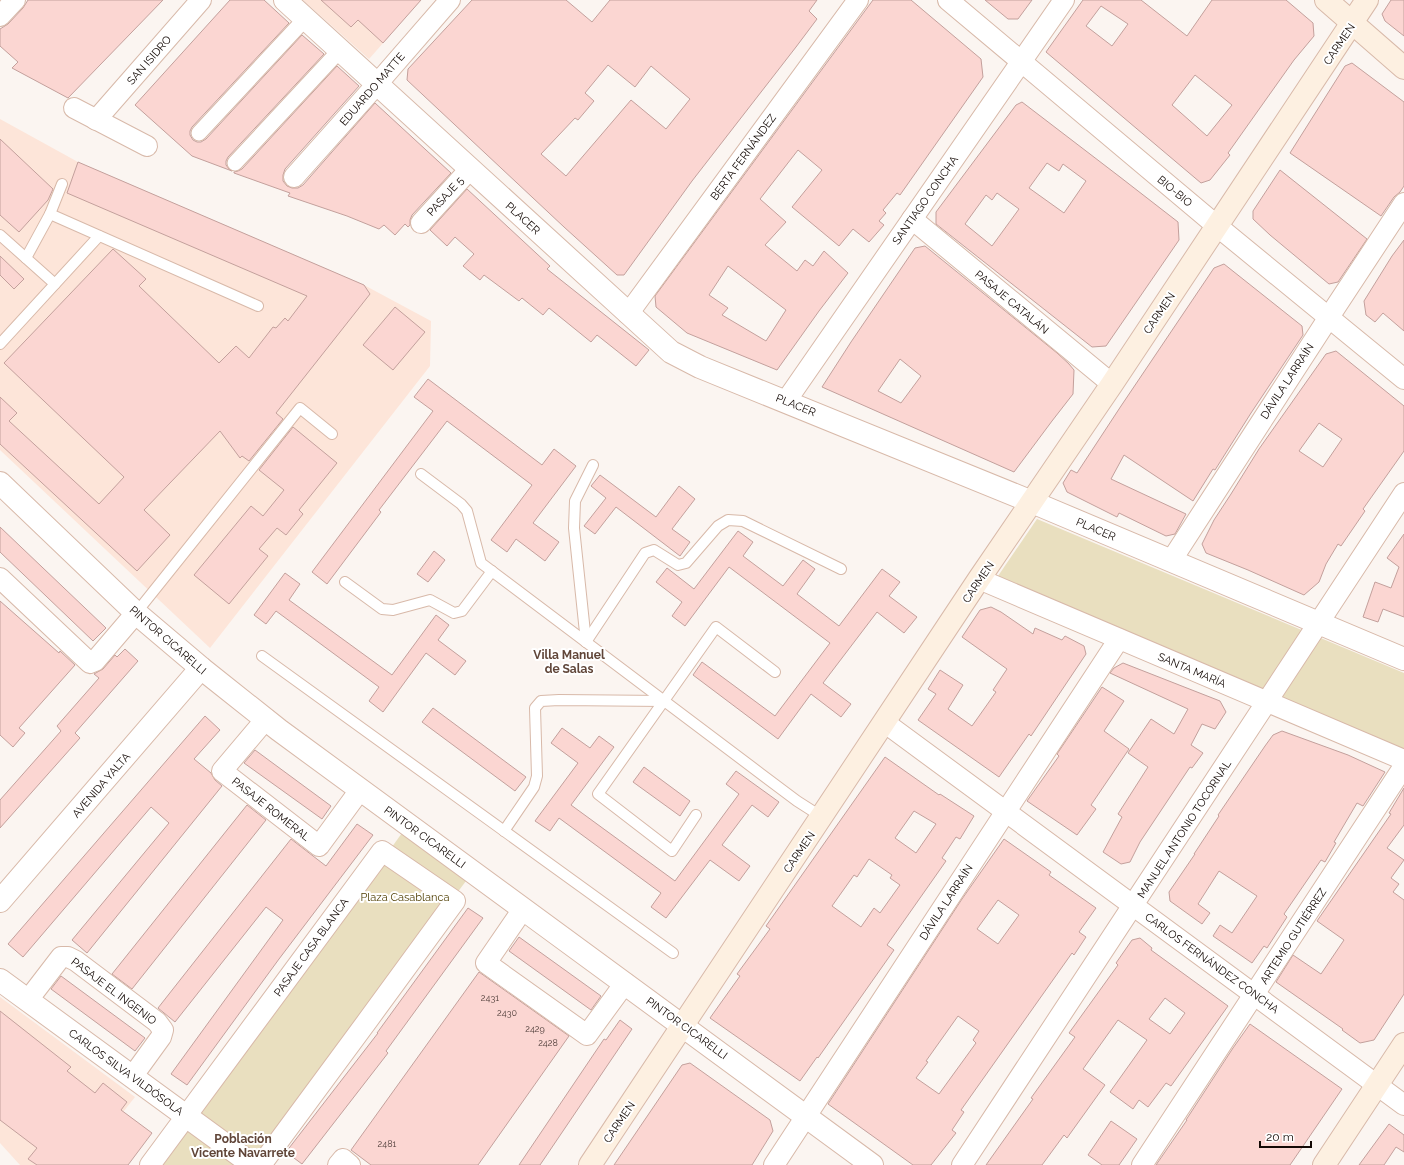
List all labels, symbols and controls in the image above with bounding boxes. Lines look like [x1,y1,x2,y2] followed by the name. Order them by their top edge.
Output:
[1321,21,1358,67] street label: CARMEN
[125,33,174,88] street label: SAN ISIDRO
[337,50,408,129] street label: EDUARDO MATTE
[707,111,779,203] street label: BERTA FERNÁNDEZ
[890,153,961,247] street label: SANTIAGO CONCHA
[1155,173,1195,210] street label: BIO-BIO
[424,174,466,219] street label: PASAJE 5
[503,200,543,237] street label: PLACER
[972,267,1052,337] street label: PASAJE CATALÁN
[1141,290,1178,336] street label: CARMEN
[1257,340,1317,422] street label: DÁVILA LARRAÍN
[774,392,818,419] street label: PLACER
[1074,515,1118,544] street label: PLACER
[960,559,997,605] street label: CARMEN
[127,604,209,677] street label: PINTOR CICARELLI
[533,648,605,676] district label: Villa Manuel de Salas
[1156,649,1229,691] street label: SANTA MARÍA
[70,750,133,820] street label: AVENIDA YALTA
[1135,757,1234,901] street label: MANUEL ANTONIO TOCORNAL
[229,775,313,844] street label: PASAJE ROMERAL
[382,804,468,871] street label: PINTOR CICARELLI
[781,829,818,875] street label: CARMEN
[916,861,976,943] street label: DÁVILA LARRAÍN
[1257,885,1329,987] street label: ARTEMIO GUTIÉRREZ
[360,891,450,904] park label: Plaza Casablanca
[271,895,352,999] street label: PASAJE CASA BLANCA
[1142,910,1282,1017] street label: CARLOS FERNÁNDEZ CONCHA
[69,955,159,1028] street label: PASAJE EL INGENIO
[481,993,499,1003] house number: 2431
[644,995,730,1062] street label: PINTOR CICARELLI
[497,1008,517,1018] house number: 2430
[525,1024,545,1034] house number: 2429
[66,1026,187,1119] street label: CARLOS SILVA VILDÓSOLA
[538,1038,558,1048] house number: 2428
[601,1099,638,1145] street label: CARMEN
[1260,1123,1311,1149] scale bar
[1266,1130,1294,1144] text: 20 m
[191,1132,295,1160] district label: Población Vicente Navarrete
[378,1139,397,1149] house number: 2481

